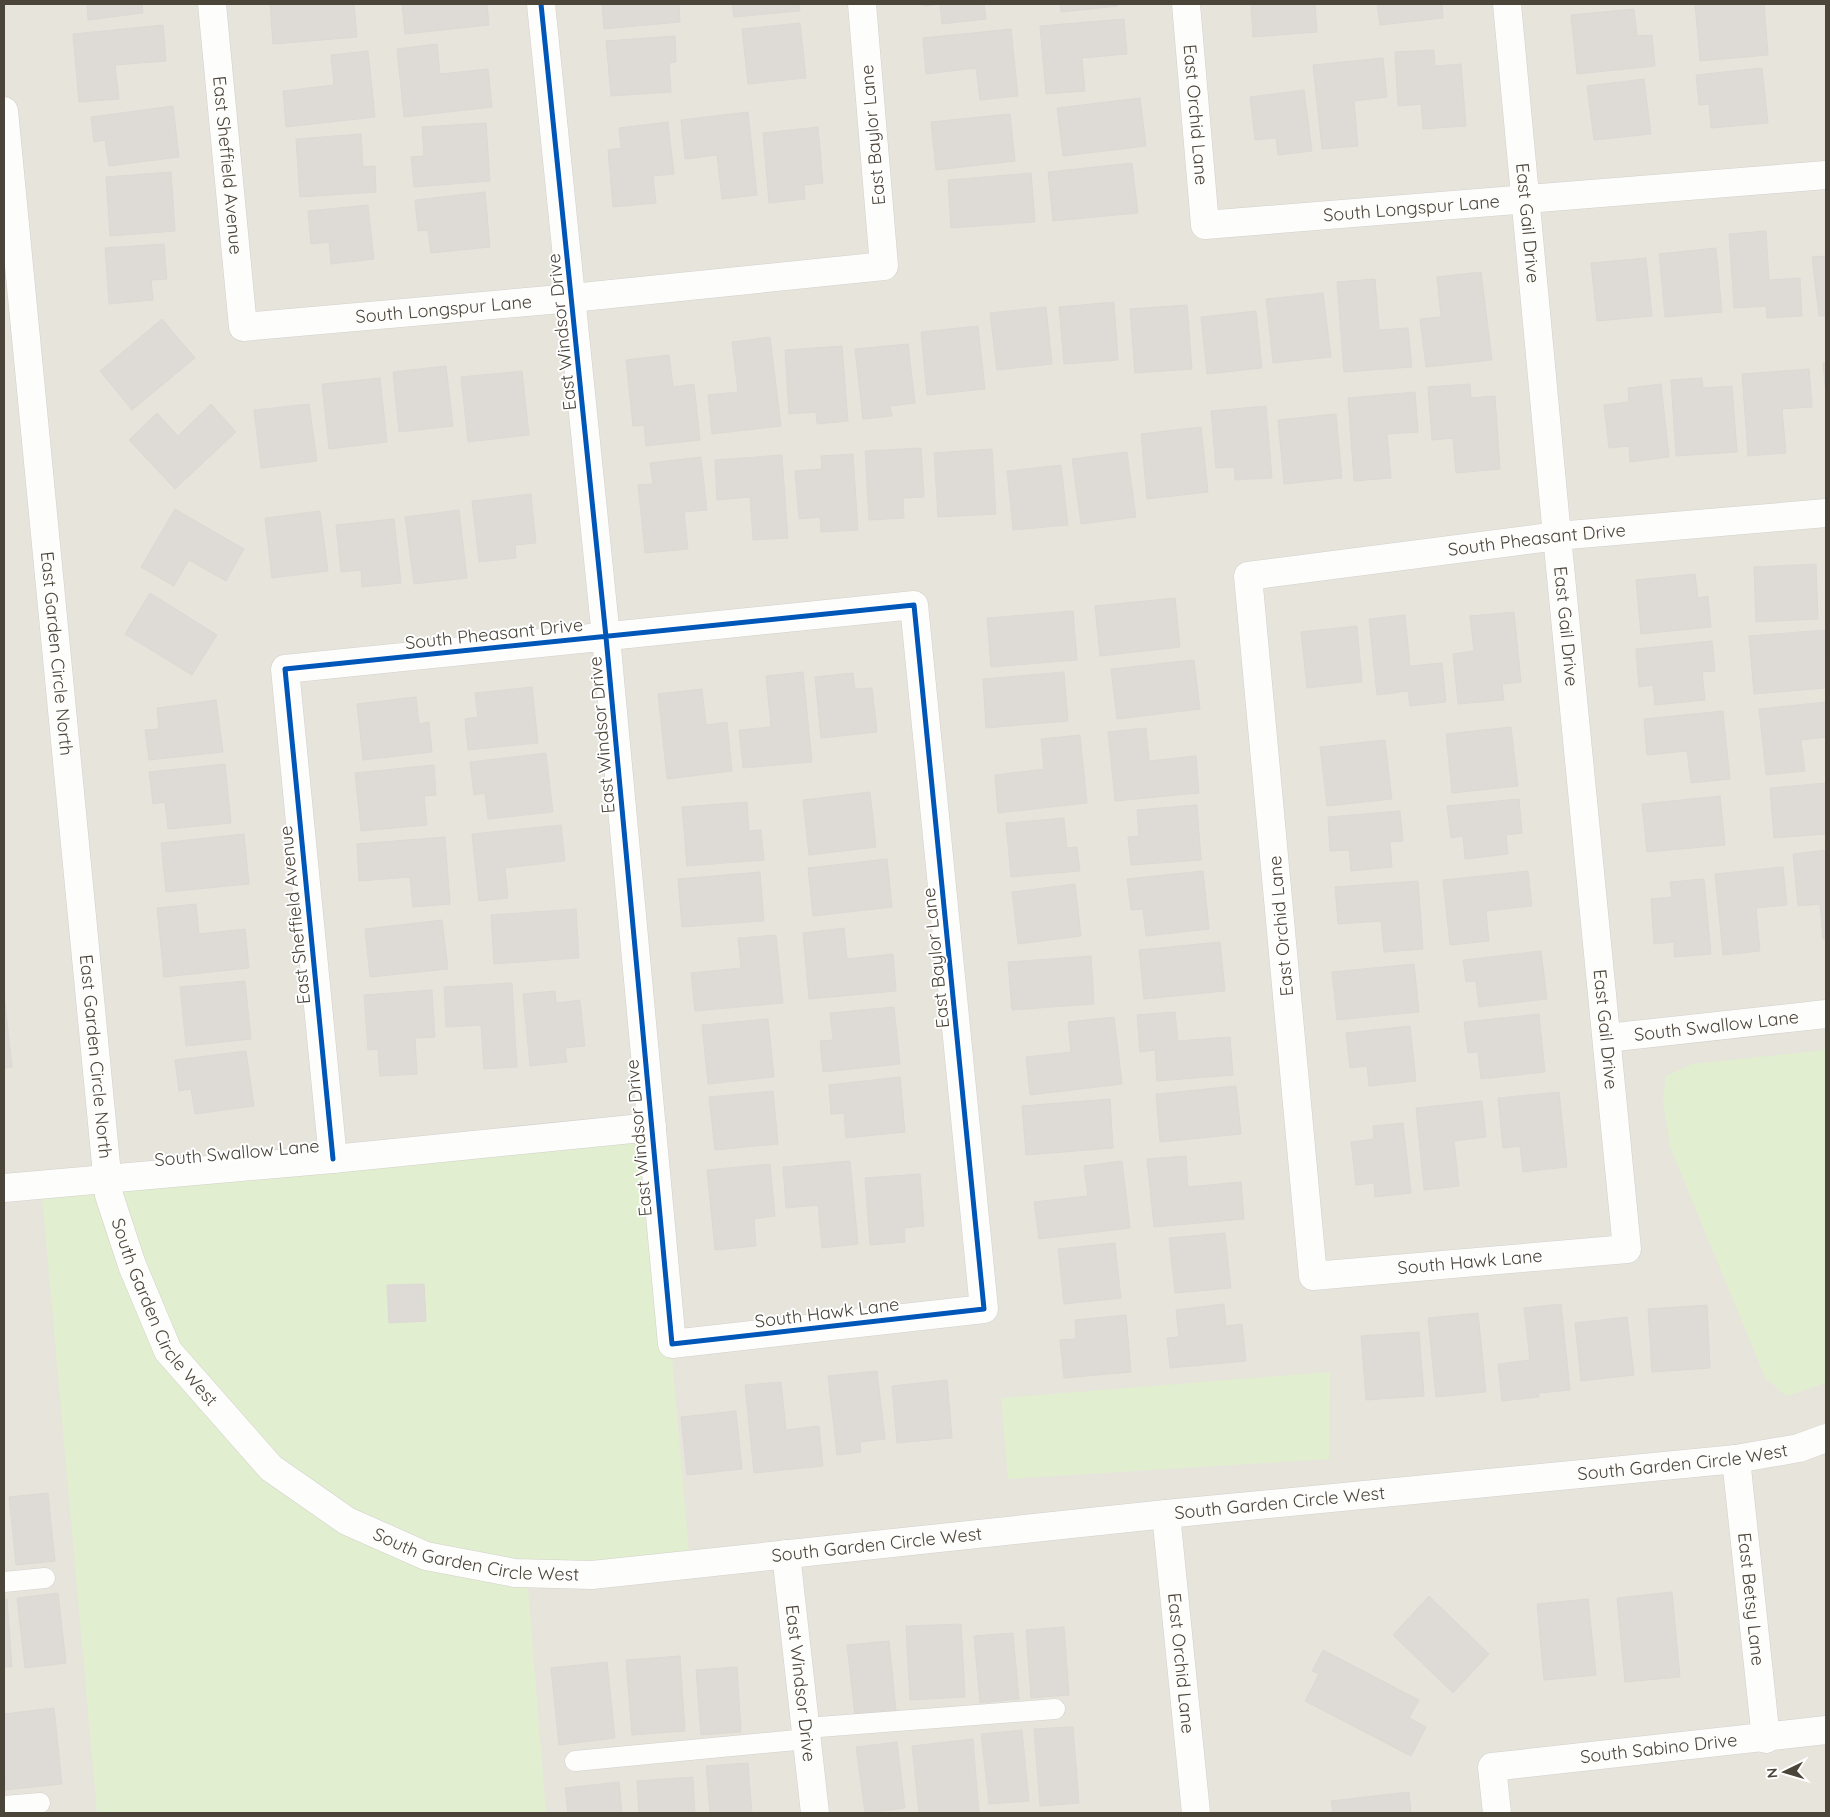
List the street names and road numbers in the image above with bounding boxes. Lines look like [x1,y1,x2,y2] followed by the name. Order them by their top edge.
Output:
[1178,43,1214,186] street label: East Orchid Lane
[855,64,890,206] street label: East Baylor Lane
[208,75,248,256] street label: East Sheffield Avenue
[1511,162,1545,284] street label: East Gail Drive
[1322,189,1501,226] street label: South Longspur Lane
[542,252,581,412] street label: East Windsor Drive
[355,290,533,328] street label: South Longspur Lane
[1446,518,1627,561] street label: South Pheasant Drive
[36,550,78,757] street label: East Garden Circle North
[1549,565,1584,687] street label: East Gail Drive
[404,613,584,654] street label: South Pheasant Drive
[583,656,620,815] street label: East Windsor Drive
[274,825,315,1005] street label: East Sheffield Avenue
[1263,855,1298,997] street label: East Orchid Lane
[917,887,954,1029] street label: East Baylor Lane
[75,953,117,1160] street label: East Garden Circle North
[1589,968,1623,1090] street label: East Gail Drive
[1633,1005,1800,1046] street label: South Swallow Lane
[620,1059,657,1218] street label: East Windsor Drive
[153,1134,320,1171] street label: South Swallow Lane
[106,1215,223,1411] street label: South Garden Circle West
[1397,1244,1543,1279] street label: South Hawk Lane
[753,1292,900,1333] street label: South Hawk Lane
[1576,1438,1789,1485] street label: South Garden Circle West
[1173,1481,1386,1524] street label: South Garden Circle West
[370,1522,580,1586] street label: South Garden Circle West
[770,1522,983,1567] street label: South Garden Circle West
[1733,1531,1770,1667] street label: East Betsy Lane
[1163,1592,1200,1735] street label: East Orchid Lane
[781,1603,821,1763] street label: East Windsor Drive
[1579,1728,1738,1768] street label: South Sabino Drive

